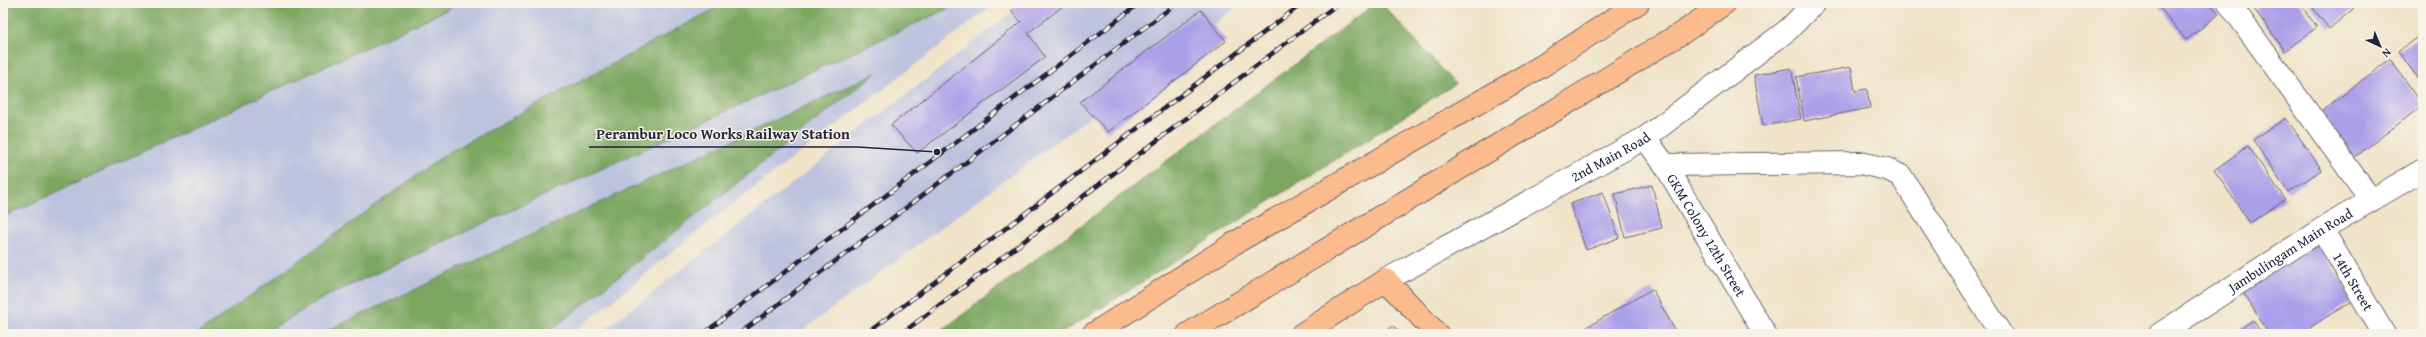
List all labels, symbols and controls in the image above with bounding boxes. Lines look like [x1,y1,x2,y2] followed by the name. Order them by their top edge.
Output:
[2360,26,2400,66] north arrow
[2378,45,2395,62] text: N
[589,120,858,147] callout: Perambur Loco Works Railway Station
[596,123,850,144] text: Perambur Loco Works Railway Station
[1567,127,1655,187] street label: 2nd Main Road
[1662,170,1751,300] street label: GKM Colony 12th Street
[2223,203,2357,298] street label: Jambulingam Main Road
[2328,249,2378,315] street label: 14th Street

